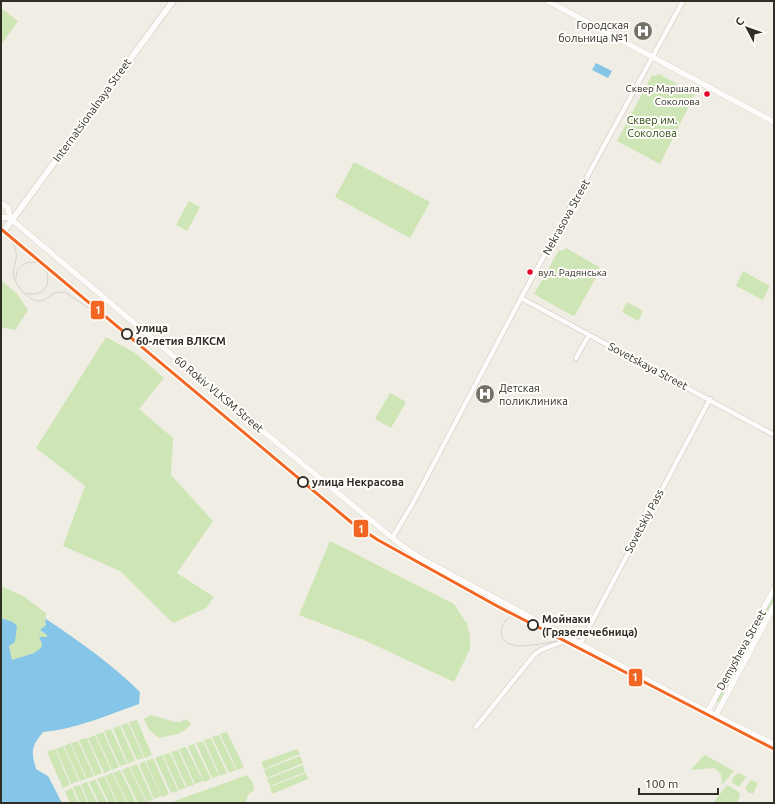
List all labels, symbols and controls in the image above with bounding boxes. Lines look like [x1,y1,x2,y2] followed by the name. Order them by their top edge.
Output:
[727,8,767,48] north arrow
[733,15,746,28] text: С
[558,19,629,44] place label: Городская больница №1
[632,20,654,42] hospital icon: Городская больница №1
[50,55,134,164] street label: Internatsionalnaya Street
[626,83,700,107] place label: Сквер Маршала Соколова
[702,89,712,99] marker: Сквер Маршала Соколова
[627,114,677,139] park label: Сквер им. Соколова
[540,176,592,257] street label: Nekrasova Street
[525,267,535,277] marker: вул. Радянська
[538,267,607,278] place label: вул. Радянська
[90,300,105,320] line badge: 1
[95,304,101,316] text: 1
[136,322,226,347] place label: улица 60-летия ВЛКСМ
[121,328,133,340] marker: улица 60-летия ВЛКСМ
[606,340,690,392] street label: Sovetskaya Street
[172,353,266,435] street label: 60 Rokiv VLKSM Street
[499,382,568,407] place label: Детская поликлиника
[474,383,496,405] hospital icon: Детская поликлиника
[297,476,309,488] marker: улица Некрасова
[312,476,404,488] place label: улица Некрасова
[622,487,666,555] street label: Sovetskiy Pass
[353,519,369,538] line badge: 1
[358,523,364,535] text: 1
[714,607,768,692] street label: Demysheva Street
[542,613,638,639] place label: Мойнаки (Грязелечебница)
[527,619,539,631] marker: Мойнаки (Грязелечебница)
[628,668,643,687] line badge: 1
[632,671,638,683] text: 1
[639,770,718,796] scale bar
[645,777,678,790] text: 100 m

